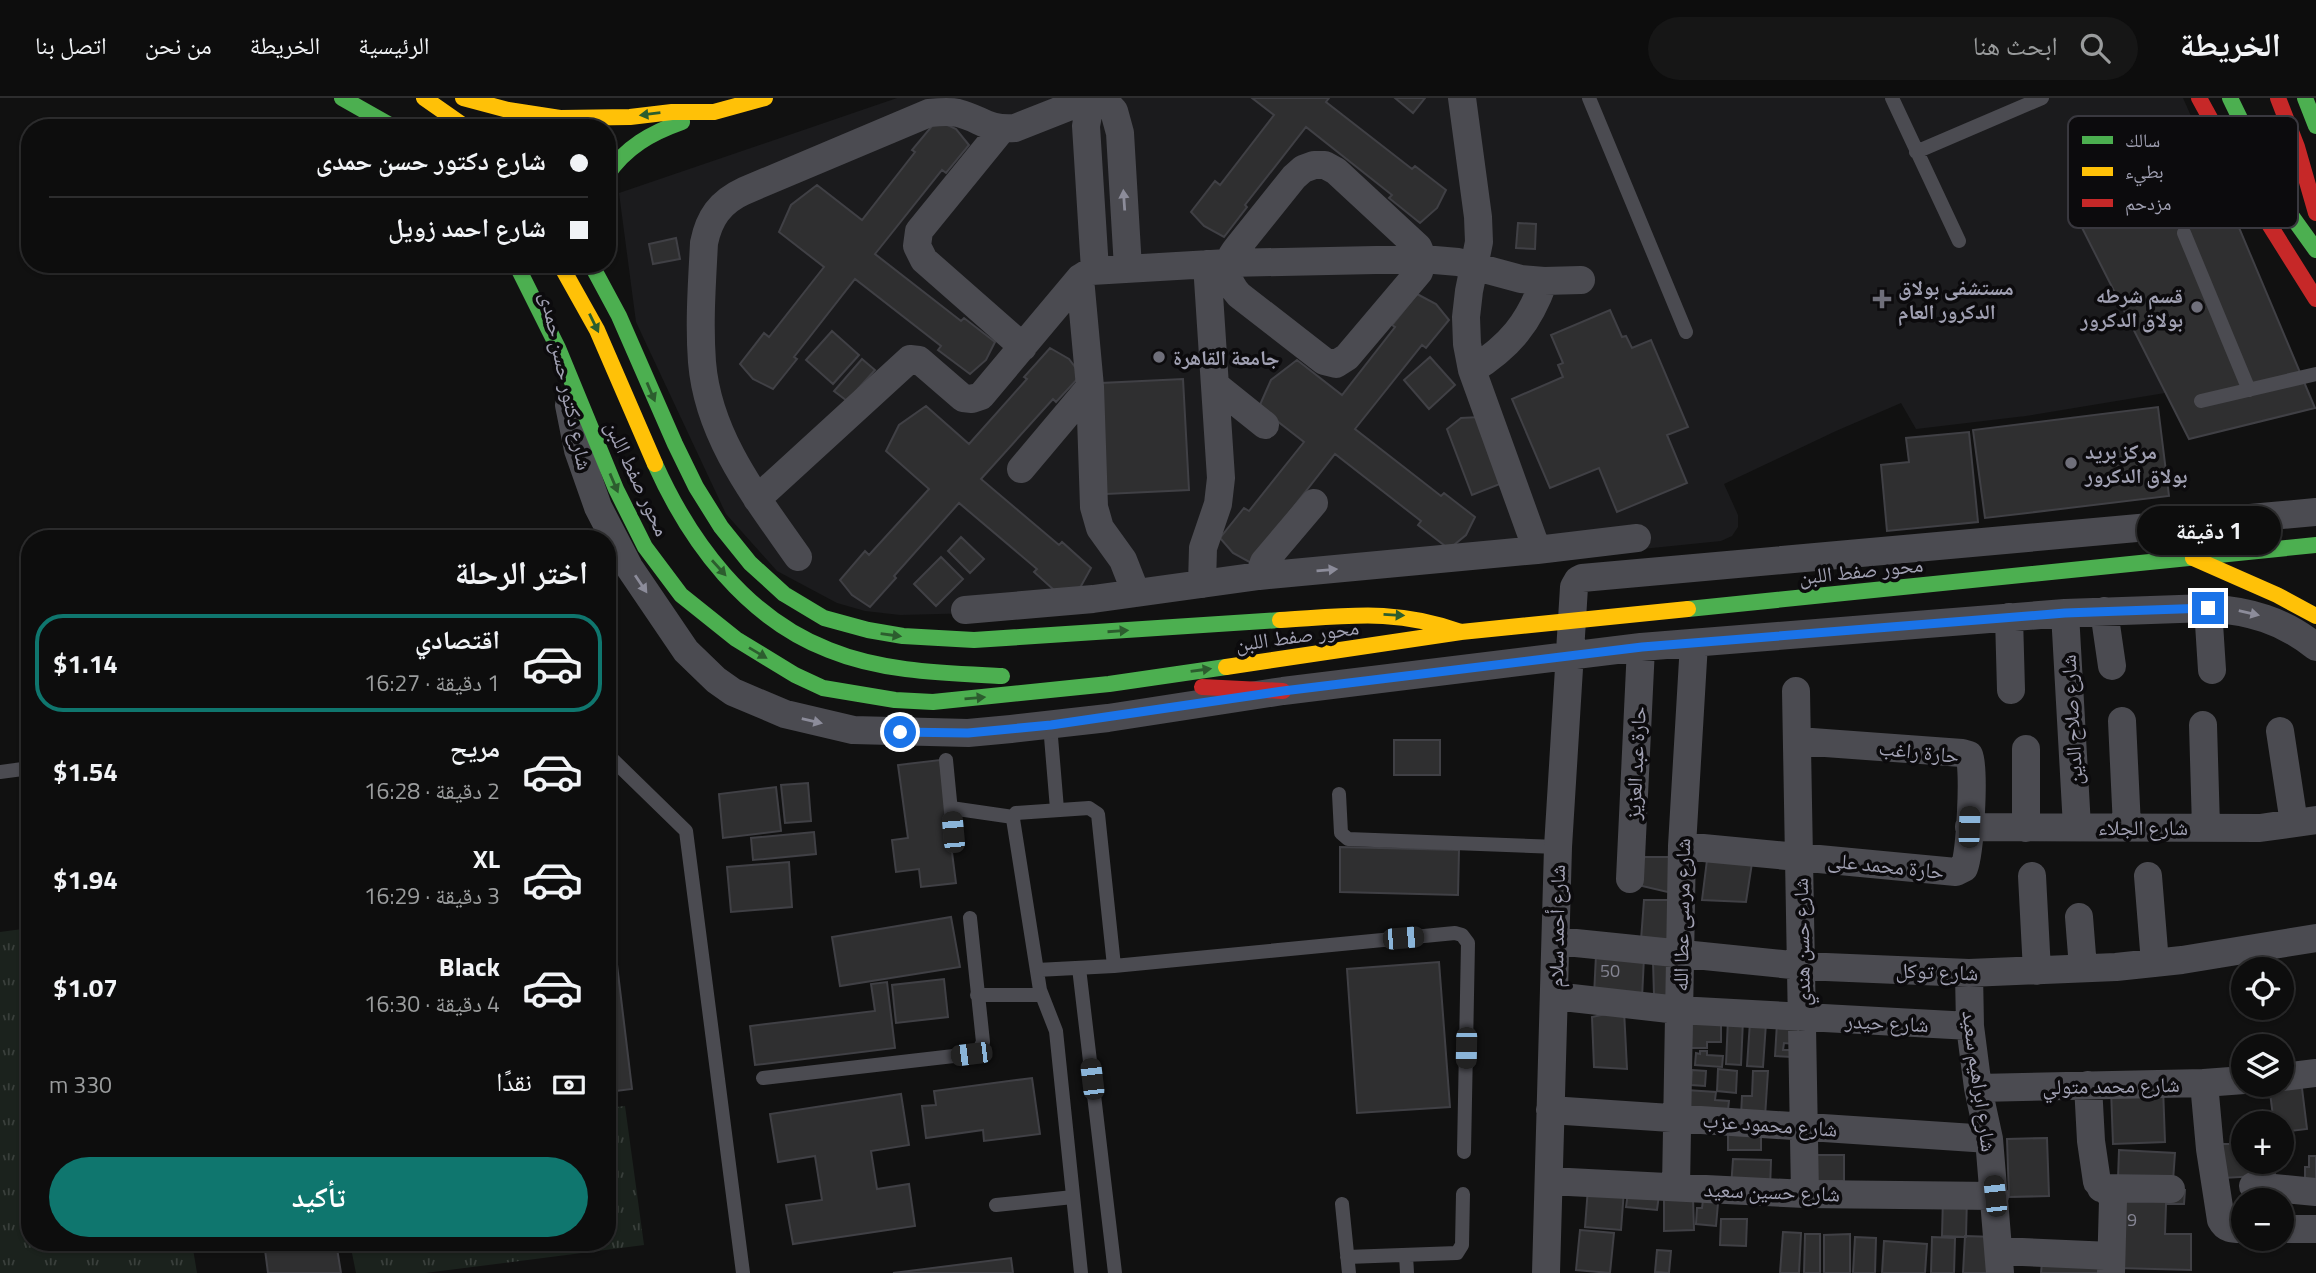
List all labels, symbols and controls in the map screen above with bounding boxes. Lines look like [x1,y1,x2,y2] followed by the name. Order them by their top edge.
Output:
[1648,17,2138,80] search box
[2180,19,2281,69] text: الخريطة
[1973,26,2058,65] text: ابحث هنا
[35,27,107,63] text: اتصل بنا
[145,27,212,63] text: من نحن
[250,27,320,63] text: الخريطة
[358,27,429,63] text: الرئيسية
[2076,29,2114,67] icon: search
[639,109,661,120] one-way arrow
[2068,116,2298,228] legend
[2125,125,2160,154] text: سالك
[316,141,546,180] text: شارع دكتور حسن حمدى
[2125,156,2164,187] text: بطيء
[2125,188,2171,217] text: مزدحم
[1118,189,1129,211] one-way arrow
[388,208,546,247] text: شارع احمد زويل
[1898,271,2014,327] place label: مستشفى بولاق الدكرور العام
[2080,279,2183,335] place label: قسم شرطه بولاق الدكرور
[533,289,601,473] street label: شارع دكتور حسن حمدى
[1872,289,1892,309] marker: مستشفى بولاق الدكرور العام
[2189,299,2205,315] marker: قسم شرطه بولاق الدكرور
[589,313,600,334] one-way arrow
[1173,341,1280,373] place label: جامعة القاهرة
[1151,349,1167,365] marker: جامعة القاهرة
[646,382,657,403] one-way arrow
[597,415,679,541] street label: محور صفط اللبن
[2084,435,2187,491] place label: مركز بريد بولاق الدكرور
[2063,455,2079,471] marker: مركز بريد بولاق الدكرور
[608,473,620,493] one-way arrow
[2136,506,2280,556] callout: 1 دقيقة
[2176,513,2242,548] text: 1 دقيقة
[455,548,588,596] text: اختر الرحلة
[1797,548,1925,592] street label: محور صفط اللبن
[711,559,727,577] one-way arrow
[1317,564,1339,575] one-way arrow
[634,575,648,593] one-way arrow
[2192,592,2224,624] route end
[2238,608,2260,619] one-way arrow
[1383,609,1405,620] one-way arrow
[1233,610,1361,660] street label: محور صفط اللبن
[415,620,500,659] text: اقتصادي
[1107,625,1129,636] one-way arrow
[880,630,902,641] one-way arrow
[521,632,584,695] icon: car
[53,644,118,683] text: $1.14
[748,647,767,659] one-way arrow
[2052,654,2090,786] street label: شارع صلاح الدين
[364,665,500,700] text: 1 دقيقة · 16:27
[1190,665,1212,676] one-way arrow
[964,692,986,703] one-way arrow
[1616,705,1654,822] street label: حارة عبد العزيز
[801,716,823,727] one-way arrow
[884,716,916,748] route start
[450,728,500,767] text: مريح
[1877,731,1961,771] street label: حارة راغب
[521,740,584,803] icon: car
[53,752,118,791] text: $1.54
[364,773,500,808] text: 2 دقيقة · 16:28
[1958,806,1981,848] car
[941,810,966,854] car
[2098,811,2188,843] street label: شارع الجلاء
[1664,838,1698,992] street label: شارع مرسى عطا الله
[473,839,500,878] text: XL
[1826,843,1946,887] street label: حارة محمد على
[521,848,584,911] icon: car
[53,860,118,899] text: $1.94
[1539,864,1573,988] street label: شارع أحمد سلام
[1784,877,1819,1007] street label: شارع حسن هندي
[364,878,500,913] text: 3 دقيقة · 16:29
[1382,926,1425,950] car
[439,947,500,986] text: Black
[1895,954,1979,988] street label: شارع توكل
[521,956,584,1019] icon: car
[1600,957,1620,984] house number: 50
[2231,957,2294,1251] map controls
[2231,957,2294,1020] button: locate
[53,968,118,1007] text: $1.07
[364,986,500,1021] text: 4 دقيقة · 16:30
[1843,1004,1930,1040] street label: شارع حيدر
[1954,1008,2006,1154] street label: شارع ابراهيم سعيد
[1456,1027,1477,1069] car
[2231,1034,2294,1097] button: layers
[949,1041,994,1067] car
[1080,1057,1105,1101] car
[496,1062,532,1101] text: نقدًا
[550,1066,588,1104] icon: cash
[49,1067,112,1102] text: 330 m
[2042,1068,2180,1104] street label: شارع محمد متولي
[1701,1103,1839,1145] street label: شارع محمود عزب
[2231,1111,2294,1174] button: +
[49,1157,588,1237] button: تأكيد
[1703,1173,1841,1209] street label: شارع حسين سعيد
[1983,1174,2008,1218] car
[2231,1188,2294,1251] button: −
[2127,1206,2137,1233] house number: 9

